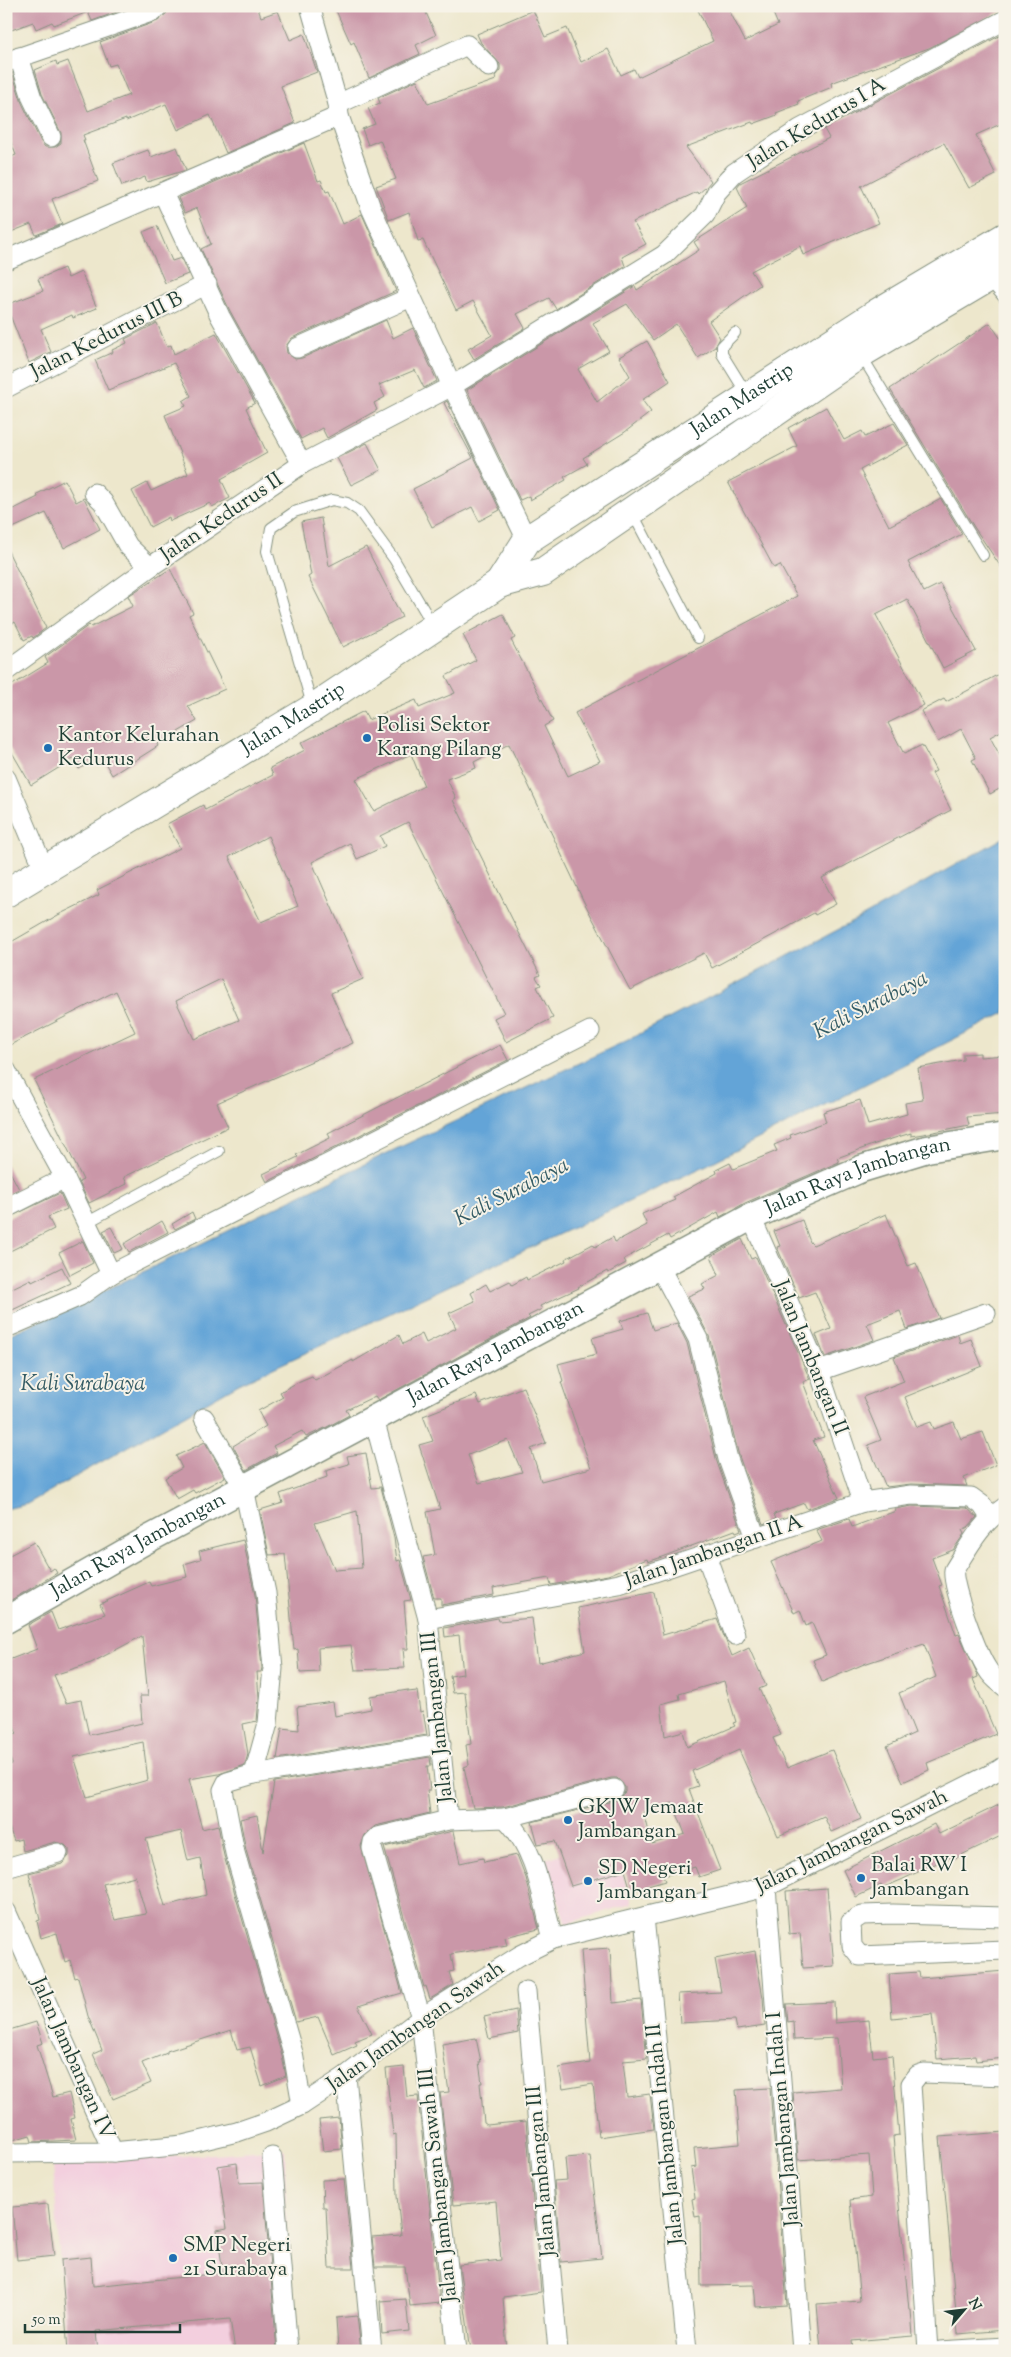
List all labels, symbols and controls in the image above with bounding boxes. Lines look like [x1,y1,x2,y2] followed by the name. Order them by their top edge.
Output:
[741,71,892,178] street label: Jalan Kedurus I A
[25,285,188,388] street label: Jalan Kedurus III B
[684,356,800,445] street label: Jalan Mastrip
[154,466,290,571] street label: Jalan Kedurus II
[235,675,352,763] street label: Jalan Mastrip
[377,711,502,765] place label: Polisi Sektor Karang Pilang
[58,721,220,775] place label: Kantor Kelurahan Kedurus
[361,732,373,744] marker: Polisi Sektor Karang Pilang
[42,742,54,754] marker: Kantor Kelurahan Kedurus
[808,963,934,1049] water label: Kali Surabaya
[760,1130,953,1224] street label: Jalan Raya Jambangan
[449,1150,575,1236] water label: Kali Surabaya
[765,1275,855,1440] street label: Jalan Jambangan II
[402,1294,590,1413] street label: Jalan Raya Jambangan
[21,1369,145,1401] water label: Kali Surabaya
[45,1485,232,1607] street label: Jalan Raya Jambangan
[620,1507,807,1597] street label: Jalan Jambangan II A
[414,1630,462,1805] street label: Jalan Jambangan III
[750,1782,953,1902] street label: Jalan Jambangan Sawah
[577,1793,704,1847] place label: GKJW Jemaat Jambangan
[562,1814,574,1826] marker: GKJW Jemaat Jambangan
[870,1851,970,1905] place label: Balai RW I Jambangan
[597,1854,708,1908] place label: SD Negeri Jambangan I
[855,1872,867,1884] marker: Balai RW I Jambangan
[582,1875,594,1887] marker: SD Negeri Jambangan I
[320,1954,511,2100] street label: Jalan Jambangan Sawah
[22,1972,121,2145] street label: Jalan Jambangan IV
[760,2010,808,2229] street label: Jalan Jambangan Indah I
[639,2022,693,2247] street label: Jalan Jambangan Indah II
[412,2066,466,2305] street label: Jalan Jambangan Sawah III
[520,2084,565,2259] street label: Jalan Jambangan III
[183,2231,291,2285] place label: SMP Negeri 21 Surabaya
[167,2252,179,2264] marker: SMP Negeri 21 Surabaya
[938,2284,988,2334] north arrow
[962,2295,985,2314] text: N
[25,2302,180,2334] scale bar
[31,2310,61,2331] text: 50 m

